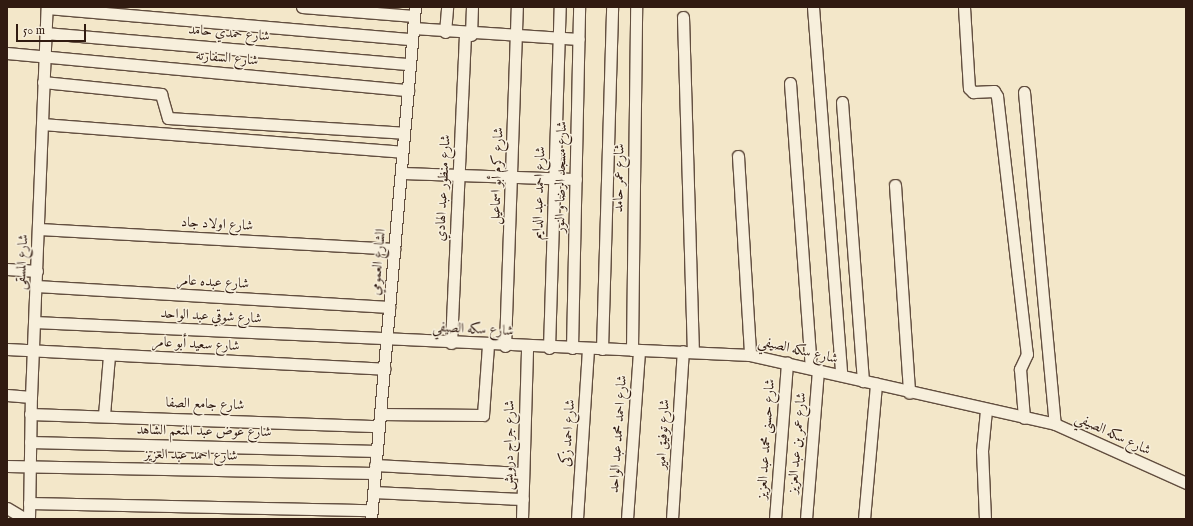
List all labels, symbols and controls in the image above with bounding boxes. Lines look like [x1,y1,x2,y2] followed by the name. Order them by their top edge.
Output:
[18,16,88,42] scale bar
[188,21,270,45] street label: شارع حمدي حامد
[23,23,45,38] text: 50 m
[195,47,259,69] street label: شارع السفارته
[552,121,570,233] street label: شارع مسجد الرضا و النور
[487,127,507,225] street label: شارع كرم أبو اسماعيل
[432,134,454,242] street label: شارع منظور عبد الهادي
[610,143,628,213] street label: شارع عمر حامد
[529,146,549,240] street label: شارع احمد عبد الدايم
[180,214,254,234] street label: شارع اولاد جاد
[367,228,389,296] street label: الشارع العمومي
[12,234,32,290] street label: شارع المسقى
[176,272,250,292] street label: شارع عبده عامر
[160,305,262,327] street label: شارع شوقي عبد الواحد
[432,318,514,340] street label: شارع سكه الصيفي
[152,333,240,355] street label: شارع سعيد أبو عامر
[757,333,839,367] street label: شارع سكه الصيفي
[605,374,631,494] street label: شارع احمد محمد عبد الواحد
[753,378,779,500] street label: شارع حسنى محمد عبد العزيز
[784,392,810,494] street label: شارع عمر بن عبد العزيز
[165,394,245,414] street label: شارع جامع الصفا
[557,399,579,467] street label: شارع احمد زكى
[653,399,673,469] street label: شارع توفيق امير
[500,400,518,490] street label: شارع جراج درويش
[1073,409,1153,459] street label: شارع سكه الصيفي
[136,421,272,441] street label: شارع عوض عبد المنعم الشاهد
[144,446,238,464] street label: شارع احمد عبد العزيز

